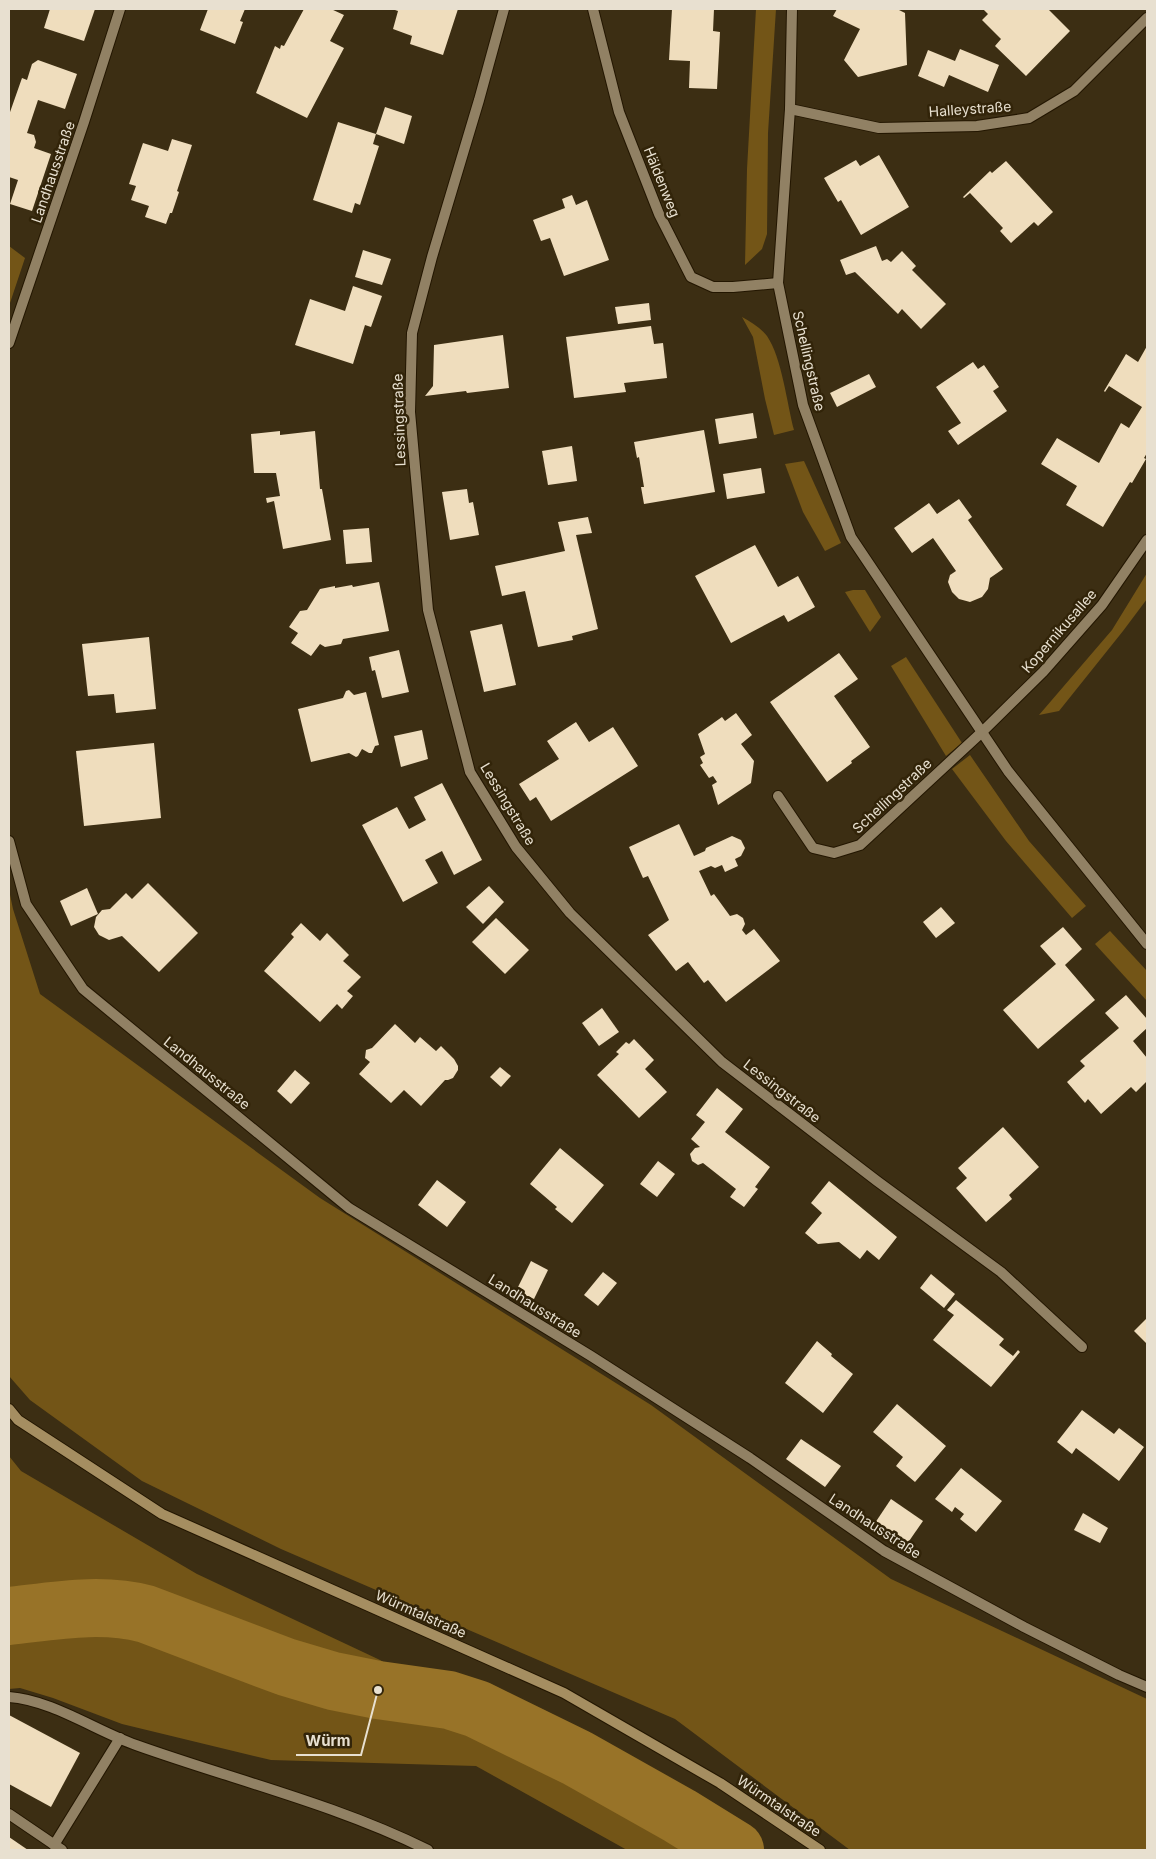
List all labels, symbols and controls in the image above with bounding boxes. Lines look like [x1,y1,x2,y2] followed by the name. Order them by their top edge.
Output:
[928,97,1012,120] street label: Halleystraße
[27,119,78,225] street label: Landhausstraße
[641,144,684,220] street label: Häldenweg
[790,309,829,413] street label: Schellingstraße
[388,373,409,467] street label: Lessingstraße
[1018,585,1100,676] street label: Kopernikusallee
[848,755,935,837] street label: Schellingstraße
[477,760,540,848] street label: Lessingstraße
[161,1033,254,1113] street label: Landhausstraße
[740,1055,824,1126] street label: Lessingstraße
[486,1270,585,1341] street label: Landhausstraße
[826,1489,924,1562] street label: Landhausstraße
[373,1586,469,1641] street label: Würmtalstraße
[296,1725,361,1755] callout: Würm
[306,1731,350,1750] text: Würm
[734,1771,825,1840] street label: Würmtalstraße

